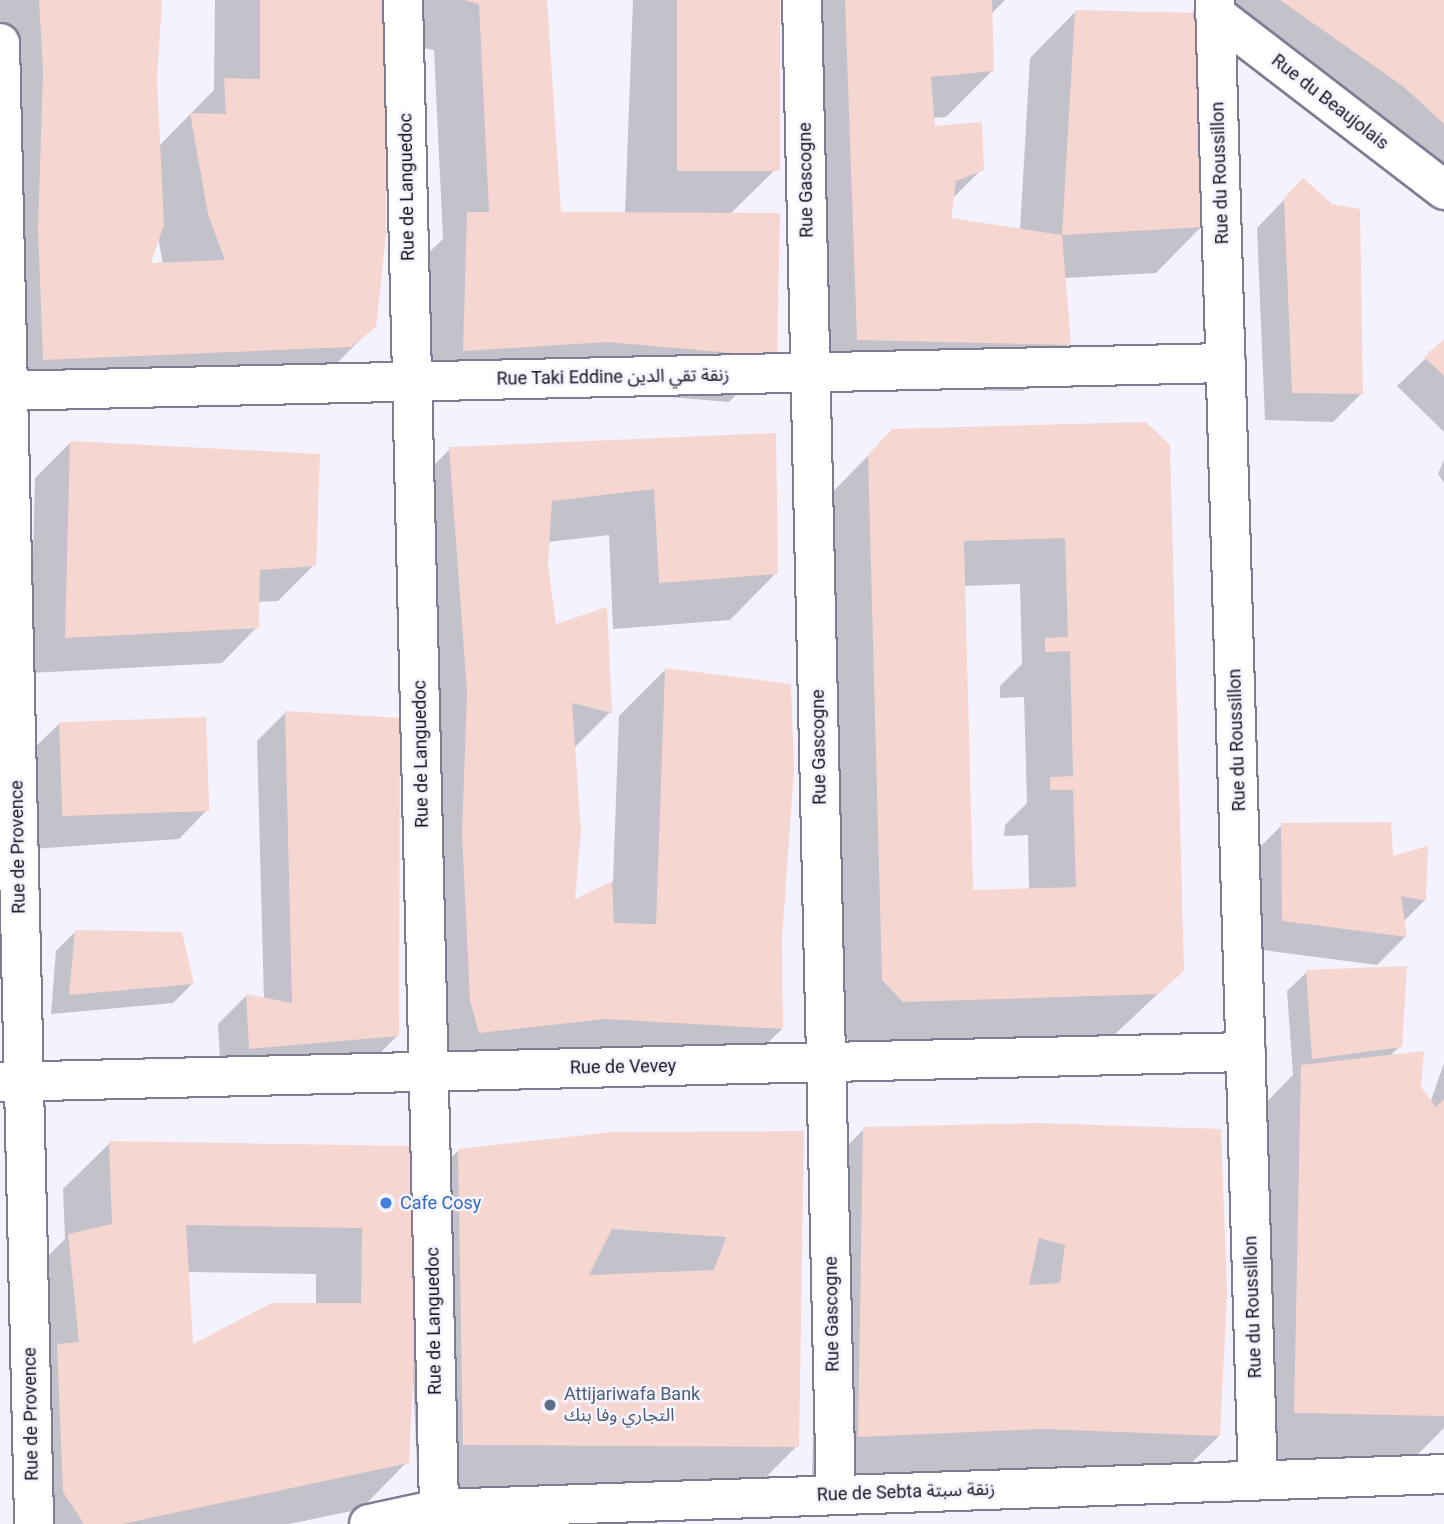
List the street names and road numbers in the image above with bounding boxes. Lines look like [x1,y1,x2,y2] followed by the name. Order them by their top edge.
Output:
[1267,50,1393,154] street label: Rue du Beaujolais
[1207,101,1233,245] street label: Rue du Roussillon
[395,113,419,261] street label: Rue de Languedoc
[794,122,818,238] street label: Rue Gascogne
[496,364,730,390] street label: Rue Taki Eddine زنقة تقي الدين
[1224,668,1250,812] street label: Rue du Roussillon
[409,680,433,828] street label: Rue de Languedoc
[807,689,831,805] street label: Rue Gascogne
[6,780,30,914] street label: Rue de Provence
[570,1055,676,1079] street label: Rue de Vevey
[1240,1235,1266,1379] street label: Rue du Roussillon
[422,1247,446,1395] street label: Rue de Languedoc
[820,1256,844,1372] street label: Rue Gascogne
[19,1347,43,1481] street label: Rue de Provence
[816,1478,996,1506] street label: Rue de Sebta زنقة سبتة

